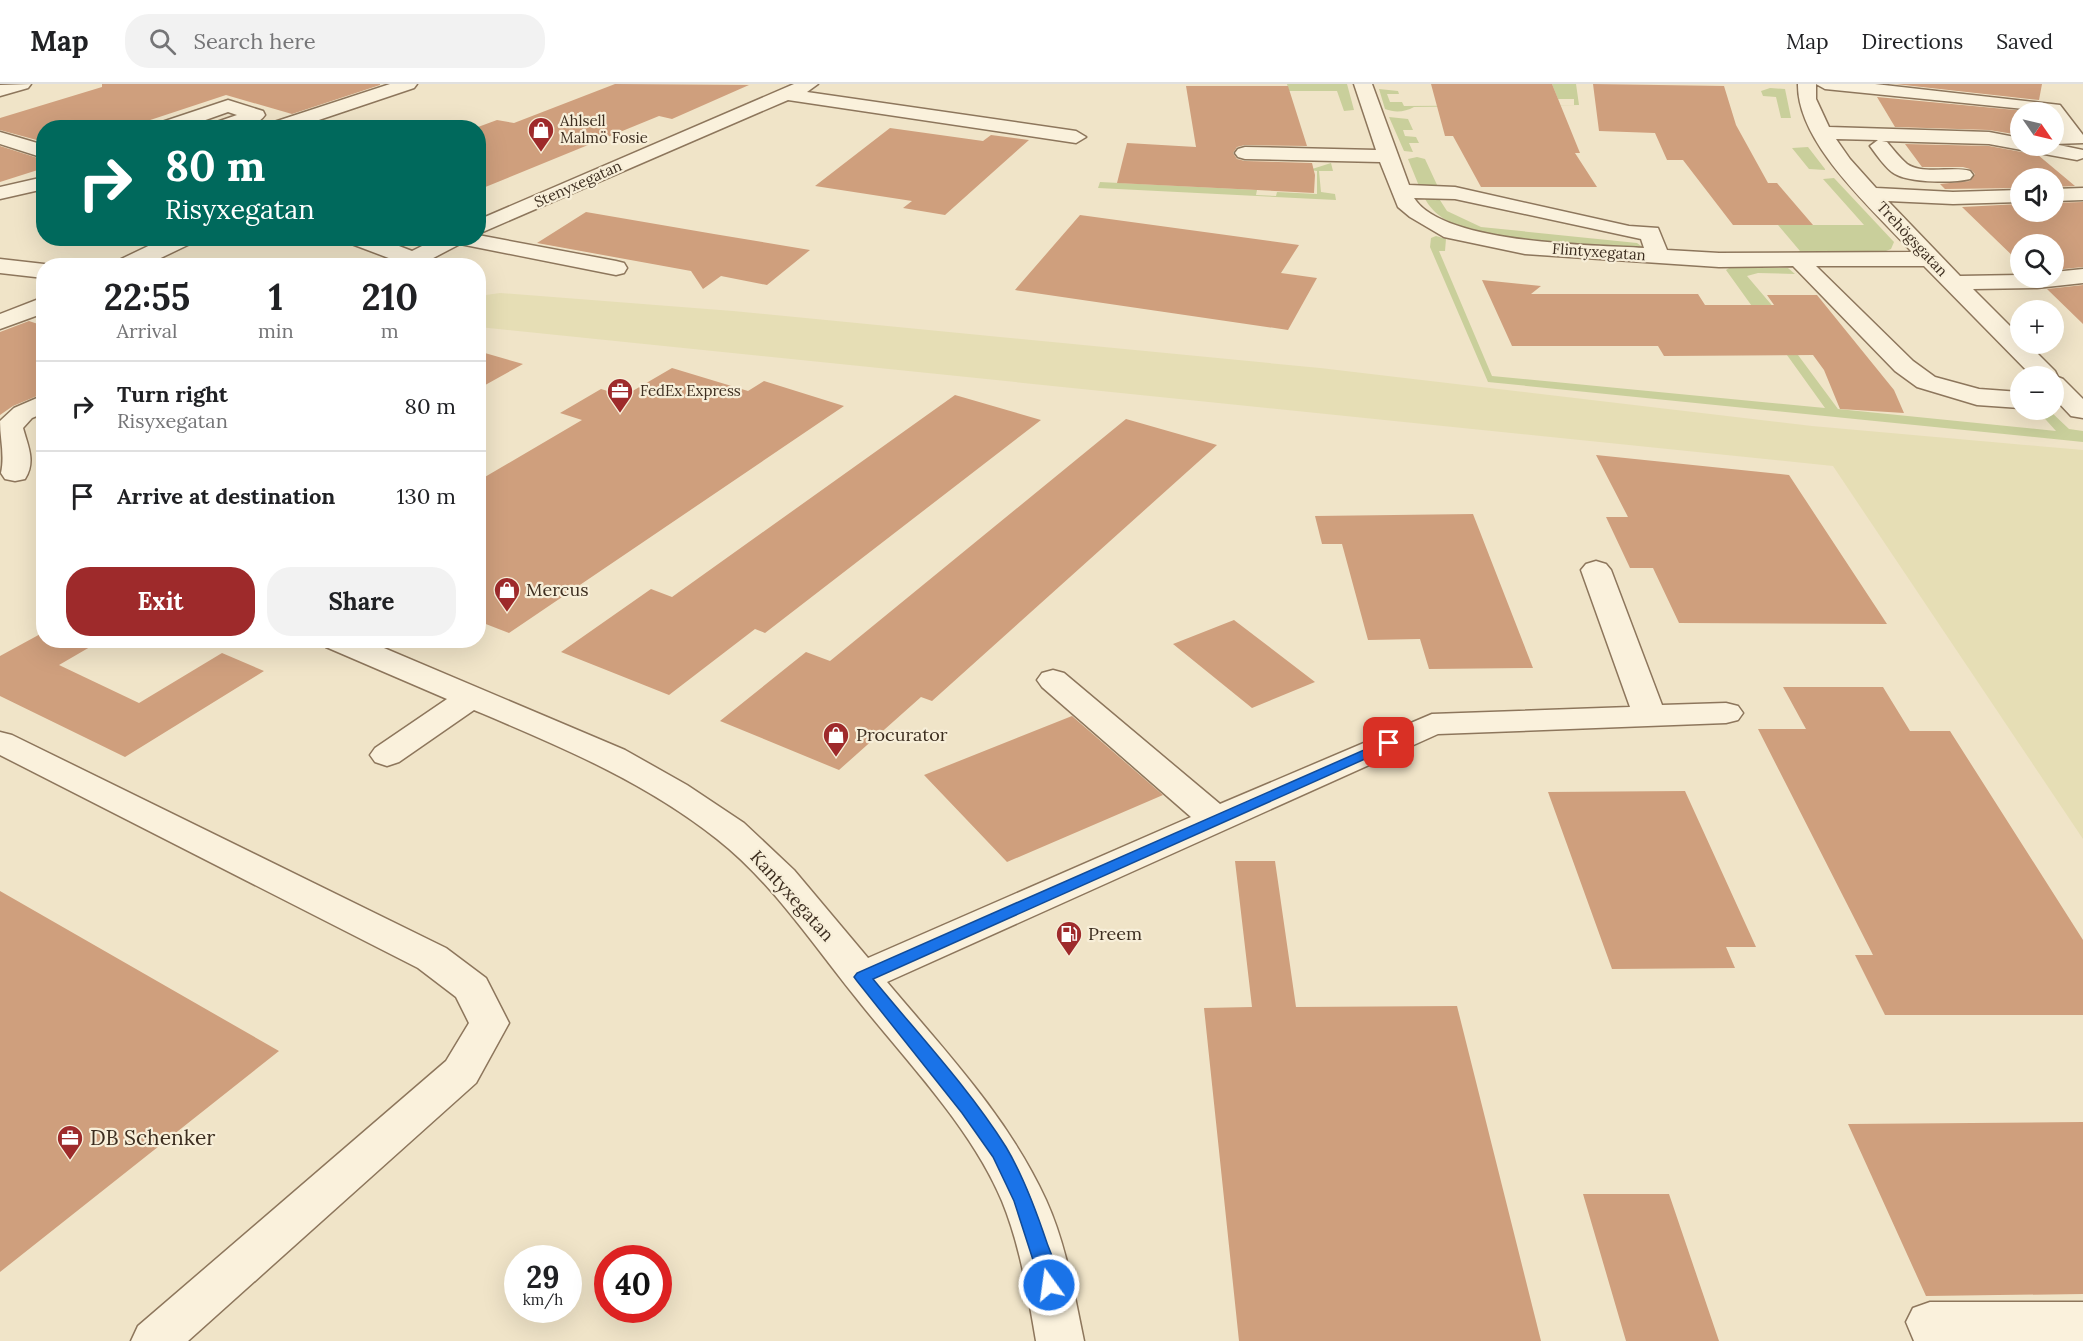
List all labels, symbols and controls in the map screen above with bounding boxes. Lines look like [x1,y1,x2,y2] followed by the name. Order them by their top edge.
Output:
[125,14,545,68] search box
[30,23,89,59] text: Map
[146,25,179,58] icon: search
[194,27,316,55] text: Search here
[1786,28,1829,55] text: Map
[1862,28,1963,55] text: Directions
[1996,28,2053,55] text: Saved
[2010,102,2064,156] north arrow
[2010,102,2064,420] map controls
[559,111,648,147] place label: Ahlsell Malmö Fosie
[526,115,556,153] shop icon: Ahlsell Malmö Fosie
[165,139,265,193] text: 80 m
[66,144,144,222] icon: right
[531,156,625,211] street label: Stenyxegatan
[2010,168,2064,222] button: sound
[165,192,315,226] text: Risyxegatan
[1873,197,1952,280] street label: Trehögsgatan
[2010,234,2064,288] button: search
[1552,239,1646,264] street label: Flintyxegatan
[104,274,190,320] text: 22:55
[268,274,283,320] text: 1
[361,274,418,320] text: 210
[2010,300,2064,354] button: +
[116,318,178,343] text: Arrival
[258,318,294,343] text: min
[381,318,399,343] text: m
[2010,366,2064,420] button: −
[605,376,635,414] office icon: FedEx Express
[117,380,228,408] text: Turn right
[640,381,741,400] place label: FedEx Express
[66,390,99,423] icon: right
[405,392,456,420] text: 80 m
[117,408,228,433] text: Risyxegatan
[66,480,99,513] icon: arrive
[117,482,335,510] text: Arrive at destination
[397,482,456,510] text: 130 m
[66,567,255,636] button: Exit
[267,567,456,636] button: Share
[492,575,522,613] shop icon: Mercus
[526,578,588,601] place label: Mercus
[1363,717,1414,768] pin
[821,720,851,758] shop icon: Procurator
[856,723,948,746] place label: Procurator
[1372,726,1405,759] icon: arrive
[746,845,839,946] street label: Kantyxegatan
[1054,919,1084,957] fuel station icon: Preem
[1088,922,1142,945] place label: Preem
[55,1123,85,1161] office icon: DB Schenker
[90,1124,215,1151] place label: DB Schenker
[594,1245,672,1323] speed limit sign: 40
[1017,1253,1081,1317] position arrow
[526,1258,560,1296] text: 29
[523,1290,563,1309] text: km/h

